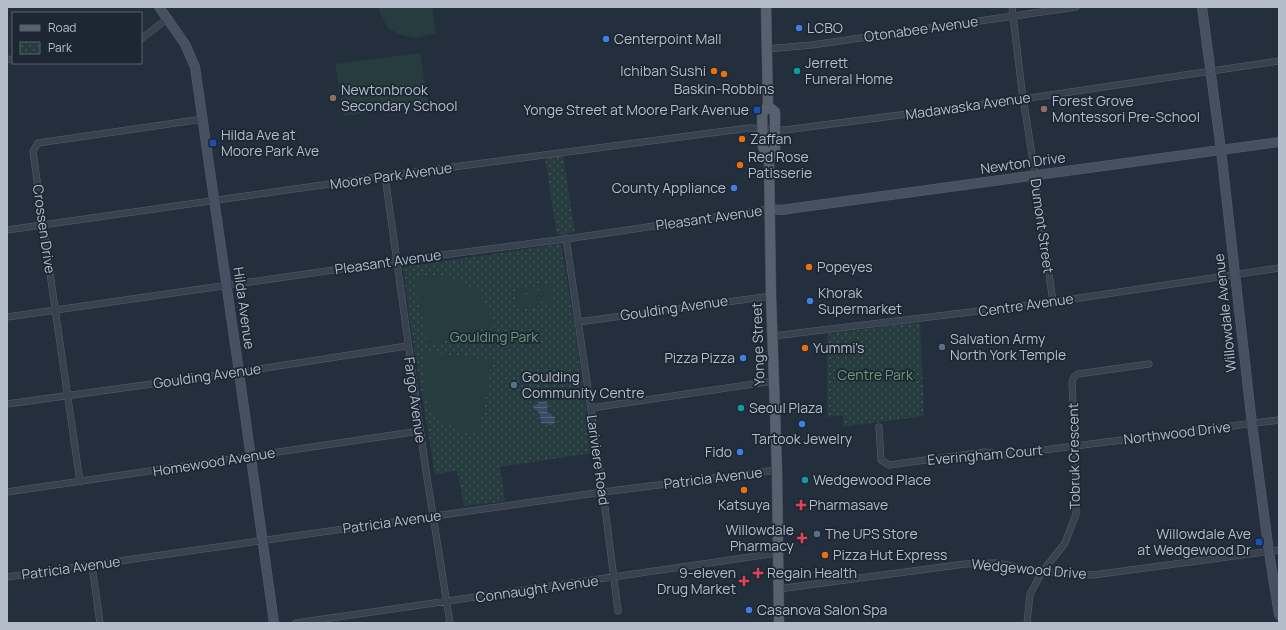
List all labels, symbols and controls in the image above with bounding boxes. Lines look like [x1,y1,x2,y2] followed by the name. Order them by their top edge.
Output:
[863,11,979,46] street label: Otonabee Avenue
[12,12,142,64] legend
[807,18,843,37] place label: LCBO
[48,19,76,36] text: Road
[794,23,804,33] marker: LCBO
[614,29,722,48] place label: Centerpoint Mall
[601,34,611,44] marker: Centerpoint Mall
[48,39,73,56] text: Park
[805,53,893,88] place label: Jerrett Funeral Home
[620,61,706,80] place label: Ichiban Sushi
[709,66,719,76] marker: Ichiban Sushi
[792,66,802,76] marker: Jerrett Funeral Home
[719,69,729,79] marker: Baskin-Robbins
[674,79,774,98] place label: Baskin-Robbins
[341,80,458,115] place label: Newtonbrook Secondary School
[904,87,1032,124] street label: Madawaska Avenue
[1052,91,1200,126] place label: Forest Grove Montessori Pre-School
[328,93,338,103] marker: Newtonbrook Secondary School
[524,100,749,119] place label: Yonge Street at Moore Park Avenue
[1039,104,1049,114] marker: Forest Grove Montessori Pre-School
[752,105,762,115] marker: Yonge Street at Moore Park Avenue
[221,125,319,160] place label: Hilda Ave at Moore Park Ave
[750,129,792,148] place label: Zaffan
[737,134,747,144] marker: Zaffan
[208,138,218,148] marker: Hilda Ave at Moore Park Ave
[748,147,812,182] place label: Red Rose Patisserie
[979,147,1067,178] street label: Newton Drive
[329,158,453,193] street label: Moore Park Avenue
[735,160,745,170] marker: Red Rose Patisserie
[1026,177,1059,275] street label: Dumont Street
[612,178,726,197] place label: County Appliance
[29,183,60,275] street label: Crossen Drive
[729,183,739,193] marker: County Appliance
[654,201,763,234] street label: Pleasant Avenue
[333,245,442,278] street label: Pleasant Avenue
[1209,253,1240,373] street label: Willowdale Avenue
[817,257,873,276] place label: Popeyes
[804,262,814,272] marker: Popeyes
[229,266,260,350] street label: Hilda Avenue
[818,283,902,318] place label: Khorak Supermarket
[977,288,1075,321] street label: Centre Avenue
[619,291,729,324] street label: Goulding Avenue
[805,296,815,306] marker: Khorak Supermarket
[747,301,768,386] street label: Yonge Street
[450,327,539,346] park label: Goulding Park
[950,329,1066,364] place label: Salvation Army North York Temple
[813,338,864,357] place label: Yummi's
[937,342,947,352] marker: Salvation Army North York Temple
[800,343,810,353] marker: Yummi's
[664,348,735,367] place label: Pizza Pizza
[738,353,748,363] marker: Pizza Pizza
[400,356,431,444] street label: Fargo Avenue
[152,359,262,392] street label: Goulding Avenue
[837,365,914,384] park label: Centre Park
[522,367,645,402] place label: Goulding Community Centre
[509,380,519,390] marker: Goulding Community Centre
[749,398,823,417] place label: Seoul Plaza
[1063,402,1084,510] street label: Tobruk Crescent
[736,403,746,413] marker: Seoul Plaza
[583,414,614,506] street label: Lariviere Road
[1122,417,1232,448] street label: Northwood Drive
[797,419,807,429] marker: Tartook Jewelry
[752,429,853,448] place label: Tartook Jewelry
[926,440,1044,469] street label: Everingham Court
[151,442,276,481] street label: Homewood Avenue
[705,442,732,461] place label: Fido
[735,447,745,457] marker: Fido
[663,462,763,493] street label: Patricia Avenue
[813,470,931,489] place label: Wedgewood Place
[800,475,810,485] marker: Wedgewood Place
[739,485,749,495] marker: Katsuya
[718,495,770,514] place label: Katsuya
[809,495,888,514] place label: Pharmasave
[796,500,806,510] marker: Pharmasave
[342,505,442,538] street label: Patricia Avenue
[725,520,795,555] place label: Willowdale Pharmacy
[825,524,918,543] place label: The UPS Store
[1137,524,1251,559] place label: Willowdale Ave at Wedgewood Dr
[812,529,822,539] marker: The UPS Store
[797,533,807,543] marker: Willowdale Pharmacy
[1254,537,1264,547] marker: Willowdale Ave at Wedgewood Dr
[833,545,947,564] place label: Pizza Hut Express
[820,550,830,560] marker: Pizza Hut Express
[21,551,121,584] street label: Patricia Avenue
[971,554,1088,583] street label: Wedgewood Drive
[657,563,736,598] place label: 9-eleven Drug Market
[767,563,857,582] place label: Regain Health
[752,567,764,579] marker: Regain Health
[474,570,600,607] street label: Connaught Avenue
[739,576,749,586] marker: 9-eleven Drug Market
[757,600,887,619] place label: Casanova Salon Spa
[744,605,754,615] marker: Casanova Salon Spa

